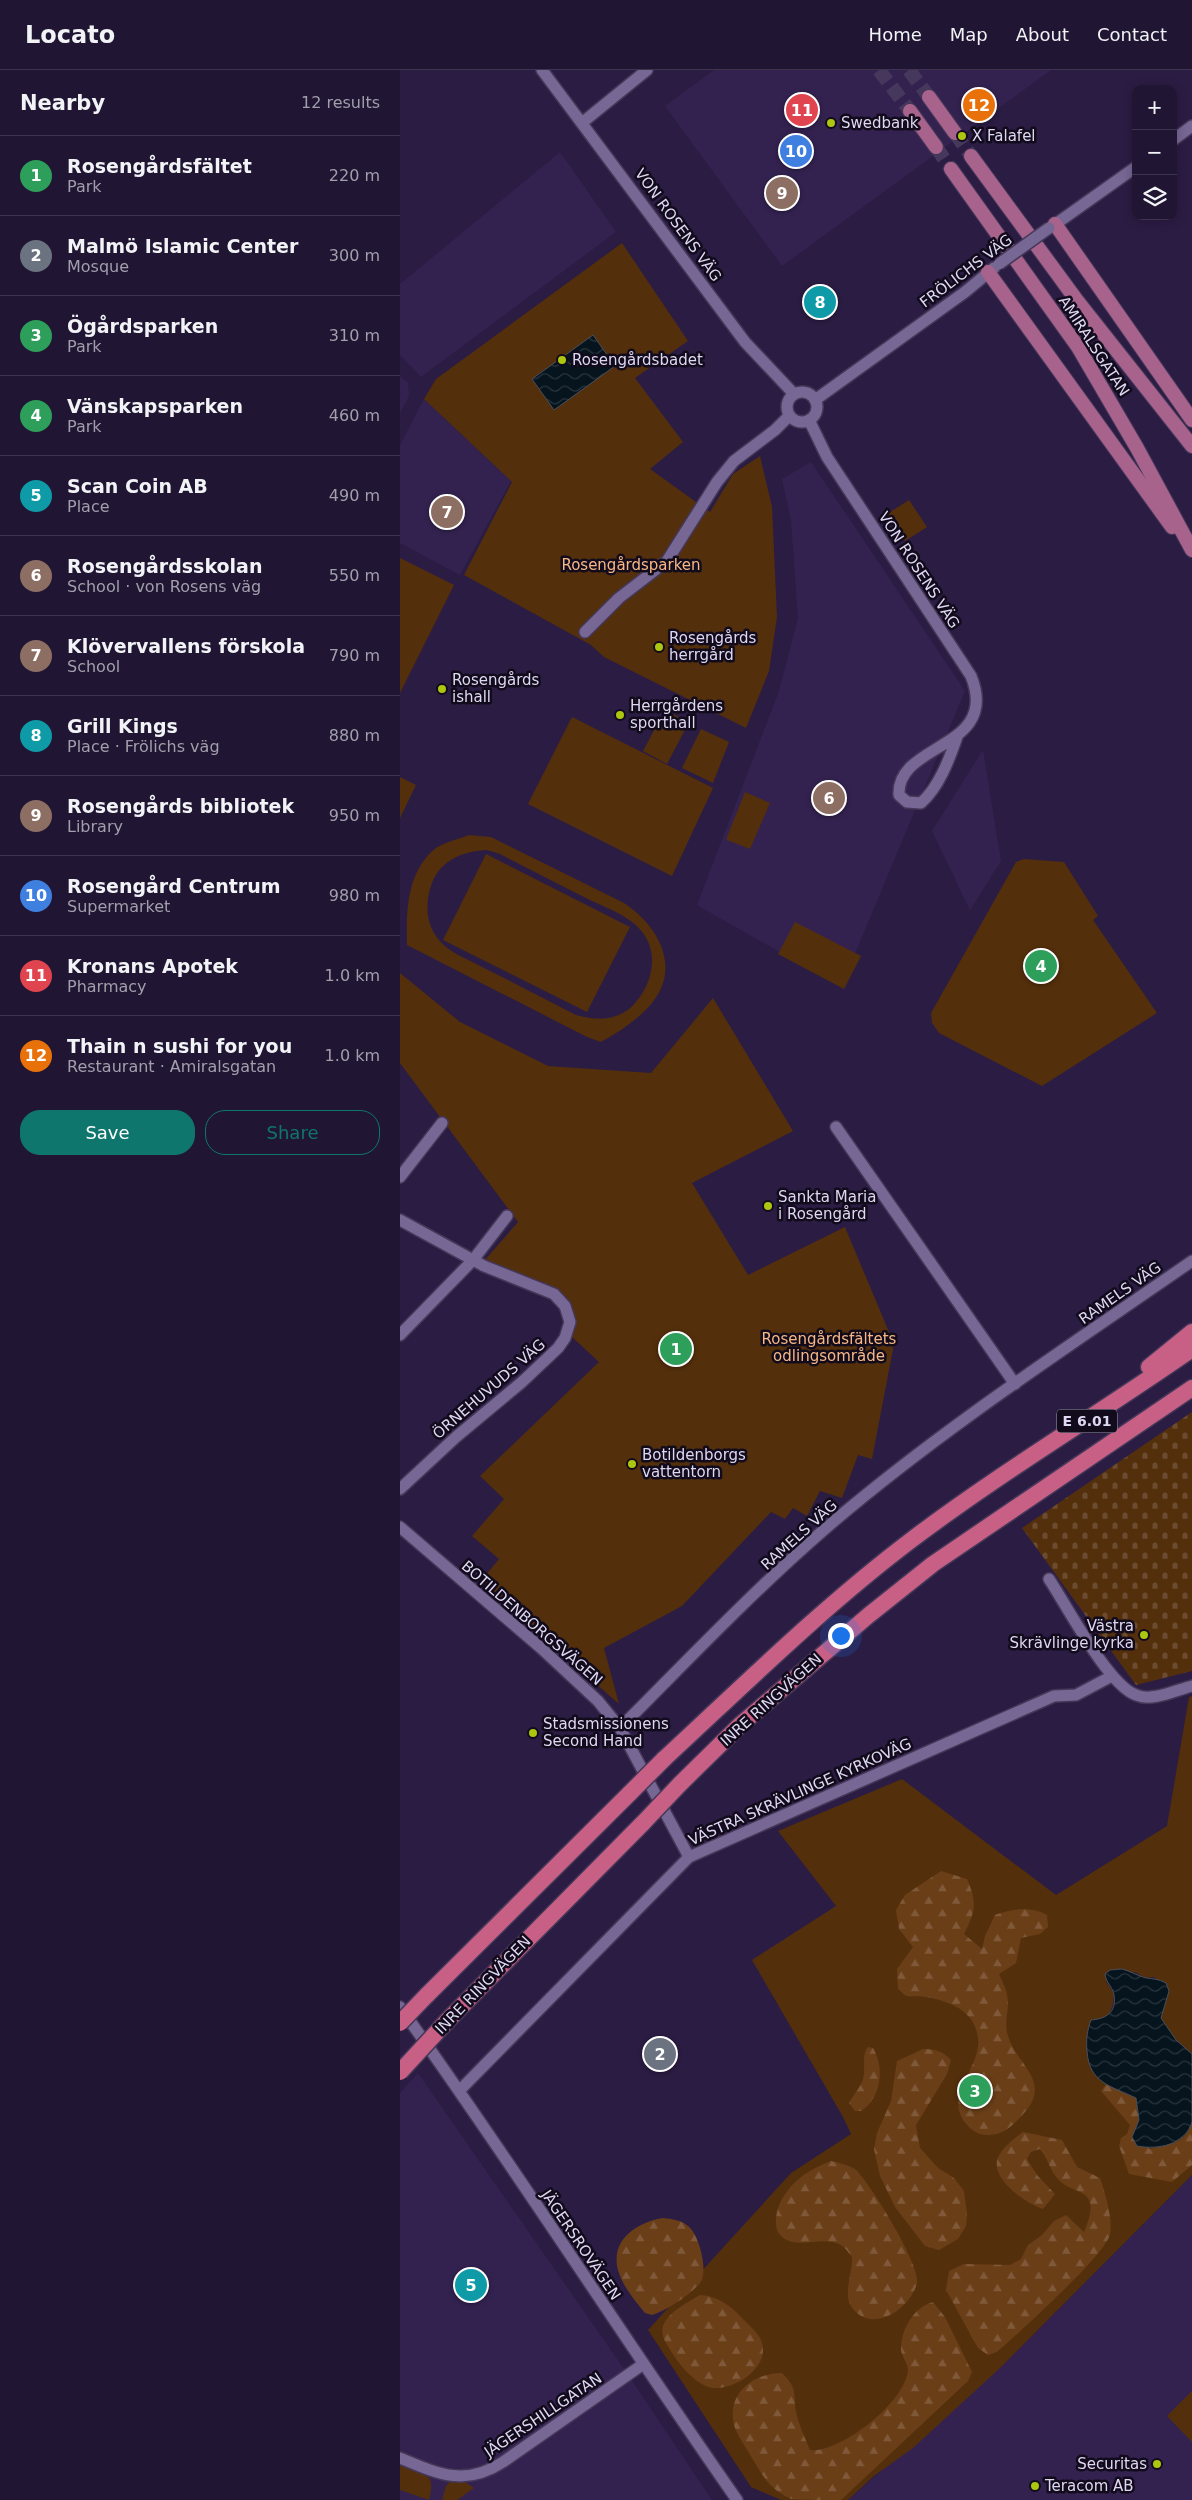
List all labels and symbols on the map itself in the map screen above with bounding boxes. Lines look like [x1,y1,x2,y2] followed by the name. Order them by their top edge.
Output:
[963,86,995,124] pin: 12
[786,91,818,129] pin: 11
[841,114,919,132] place label: Swedbank
[825,117,837,129] marker: Swedbank
[972,127,1036,145] place label: X Falafel
[956,130,968,142] marker: X Falafel
[780,132,812,170] pin: 10
[631,164,726,285] street label: VON ROSENS VÄG
[766,174,798,212] pin: 9
[916,230,1016,311] street label: FRÖLICHS VÄG
[804,283,836,321] pin: 8
[1055,293,1133,399] street label: AMIRALSGATAN
[572,351,703,369] place label: Rosengårdsbadet
[556,354,568,366] marker: Rosengårdsbadet
[431,493,463,531] pin: 7
[875,508,964,632] street label: VON ROSENS VÄG
[561,556,701,574] park label: Rosengårdsparken
[669,629,757,664] place label: Rosengårds herrgård
[653,641,665,653] marker: Rosengårds herrgård
[452,671,540,706] place label: Rosengårds ishall
[436,683,448,695] marker: Rosengårds ishall
[630,697,723,732] place label: Herrgårdens sporthall
[614,709,626,721] marker: Herrgårdens sporthall
[813,779,845,817] pin: 6
[1025,947,1057,985] pin: 4
[778,1188,876,1223] place label: Sankta Maria i Rosengård
[762,1200,774,1212] marker: Sankta Maria i Rosengård
[1075,1257,1165,1328] street label: RAMELS VÄG
[660,1330,692,1368] pin: 1
[762,1330,897,1365] park label: Rosengårdsfältets odlingsområde
[428,1334,549,1443] street label: ÖRNEHUVUDS VÄG
[1057,1410,1117,1432] road number: E 6.01
[642,1446,746,1481] place label: Botildenborgs vattentorn
[626,1458,638,1470] marker: Botildenborgs vattentorn
[757,1495,841,1574] street label: RAMELS VÄG
[458,1556,607,1689] street label: BOTILDENBORGSVÄGEN
[1009,1617,1134,1652] place label: Västra Skrävlinge kyrka
[828,1623,854,1649] your location
[1138,1629,1150,1641] marker: Västra Skrävlinge kyrka
[716,1649,825,1750] street label: INRE RINGVÄGEN
[543,1715,669,1750] place label: Stadsmissionens Second Hand
[527,1727,539,1739] marker: Stadsmissionens Second Hand
[685,1734,914,1849] street label: VÄSTRA SKRÄVLINGE KYRKOVÄG
[431,1931,534,2038] street label: INRE RINGVÄGEN
[644,2035,676,2073] pin: 2
[959,2072,991,2110] pin: 3
[537,2185,625,2303] street label: JÄGERSROVÄGEN
[455,2266,487,2304] pin: 5
[479,2368,605,2462] street label: JÄGERSHILLGATAN
[1077,2455,1147,2473] place label: Securitas
[1151,2458,1163,2470] marker: Securitas
[1044,2477,1134,2495] place label: Teracom AB
[1029,2480,1041,2492] marker: Teracom AB

